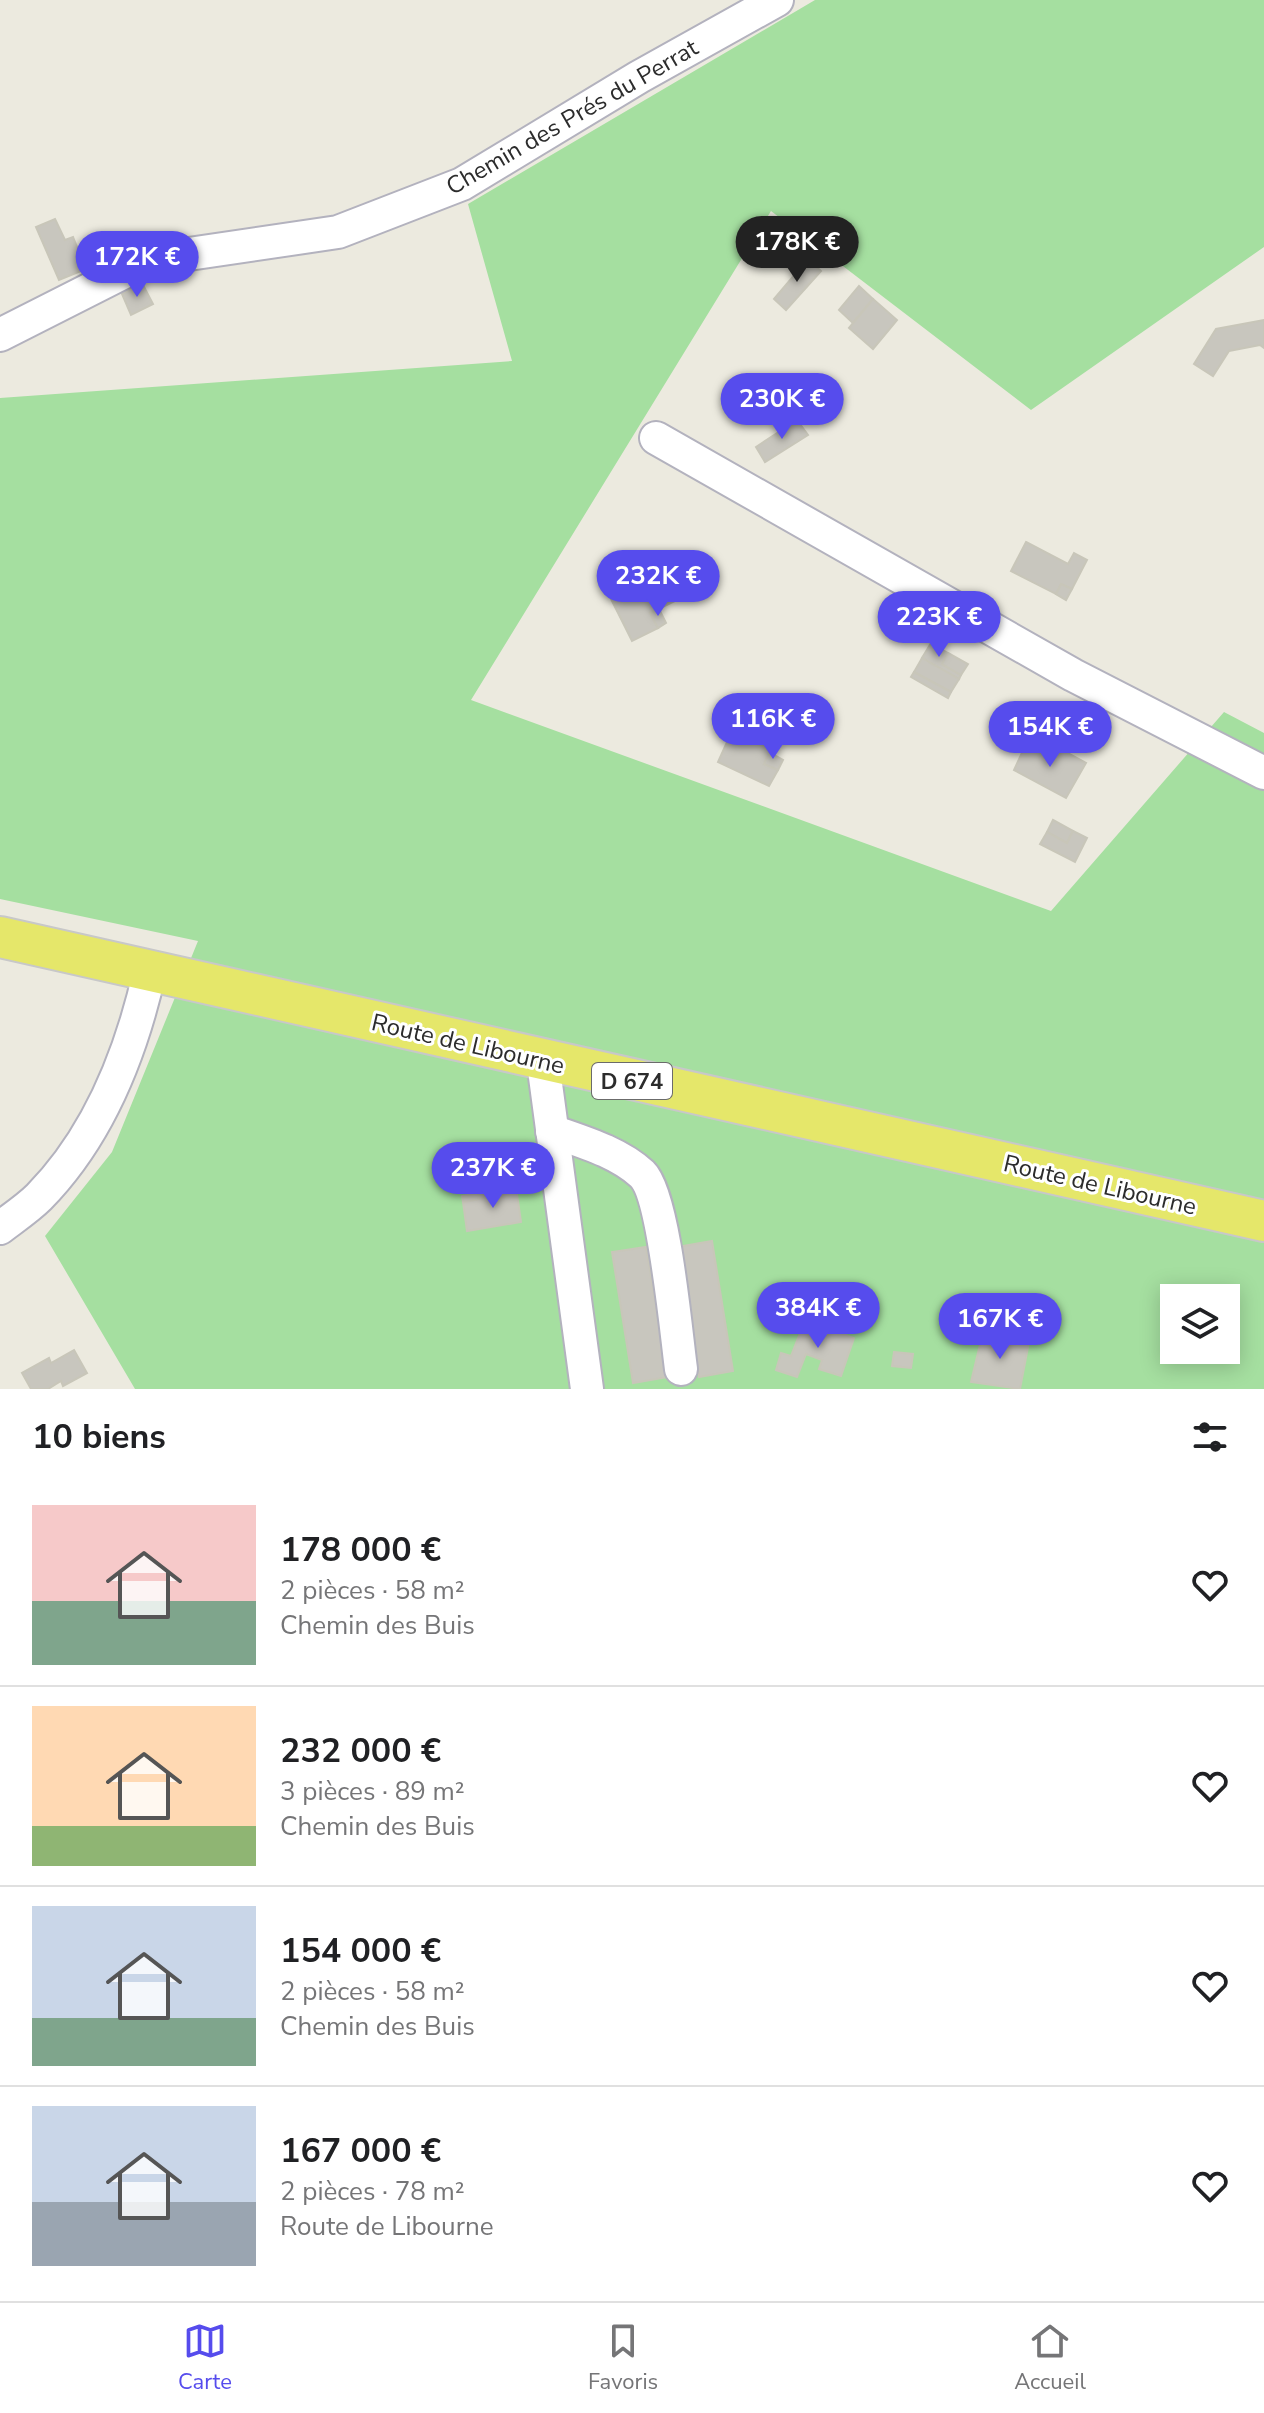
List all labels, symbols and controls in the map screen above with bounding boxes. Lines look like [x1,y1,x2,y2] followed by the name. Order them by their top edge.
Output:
[440,31,704,202] street label: Chemin des Prés du Perrat
[732,216,862,284] pin: 178K €
[754,224,840,259] text: 178K €
[72,231,202,299] pin: 172K €
[94,239,180,274] text: 172K €
[717,373,847,441] pin: 230K €
[739,381,825,416] text: 230K €
[593,550,723,618] pin: 232K €
[615,558,701,593] text: 232K €
[874,591,1004,659] pin: 223K €
[896,599,982,634] text: 223K €
[708,693,838,761] pin: 116K €
[730,701,816,736] text: 116K €
[985,701,1115,769] pin: 154K €
[1007,709,1093,744] text: 154K €
[368,1006,568,1082] street label: Route de Libourne
[592,1063,672,1099] road number: D 674
[428,1142,558,1210] pin: 237K €
[1000,1147,1200,1223] street label: Route de Libourne
[450,1150,536,1185] text: 237K €
[753,1282,883,1350] pin: 384K €
[1160,1284,1240,1364] map controls
[1160,1284,1240,1364] button: layers
[775,1290,861,1325] text: 384K €
[935,1293,1065,1361] pin: 167K €
[957,1301,1043,1336] text: 167K €
[32,1414,166,1460] text: 10 biens
[1188,1415,1232,1459] icon: filters
[280,1527,441,1573] text: 178 000 €
[96,1537,192,1633] icon: home
[1188,1563,1232,1607] icon: heart
[280,1573,465,1608] text: 2 pièces · 58 m²
[280,1608,475,1643] text: Chemin des Buis
[280,1728,441,1774] text: 232 000 €
[96,1738,192,1834] icon: home
[1188,1764,1232,1808] icon: heart
[280,1774,465,1809] text: 3 pièces · 89 m²
[280,1809,475,1844] text: Chemin des Buis
[280,1928,441,1974] text: 154 000 €
[96,1938,192,2034] icon: home
[1188,1964,1232,2008] icon: heart
[280,1974,465,2009] text: 2 pièces · 58 m²
[280,2009,475,2044] text: Chemin des Buis
[280,2128,441,2174] text: 167 000 €
[96,2138,192,2234] icon: home
[1188,2164,1232,2208] icon: heart
[280,2174,465,2209] text: 2 pièces · 78 m²
[280,2209,494,2244] text: Route de Libourne
[178,2319,232,2397] tab: Carte
[588,2319,658,2397] tab: Favoris
[1014,2319,1086,2397] tab: Accueil

